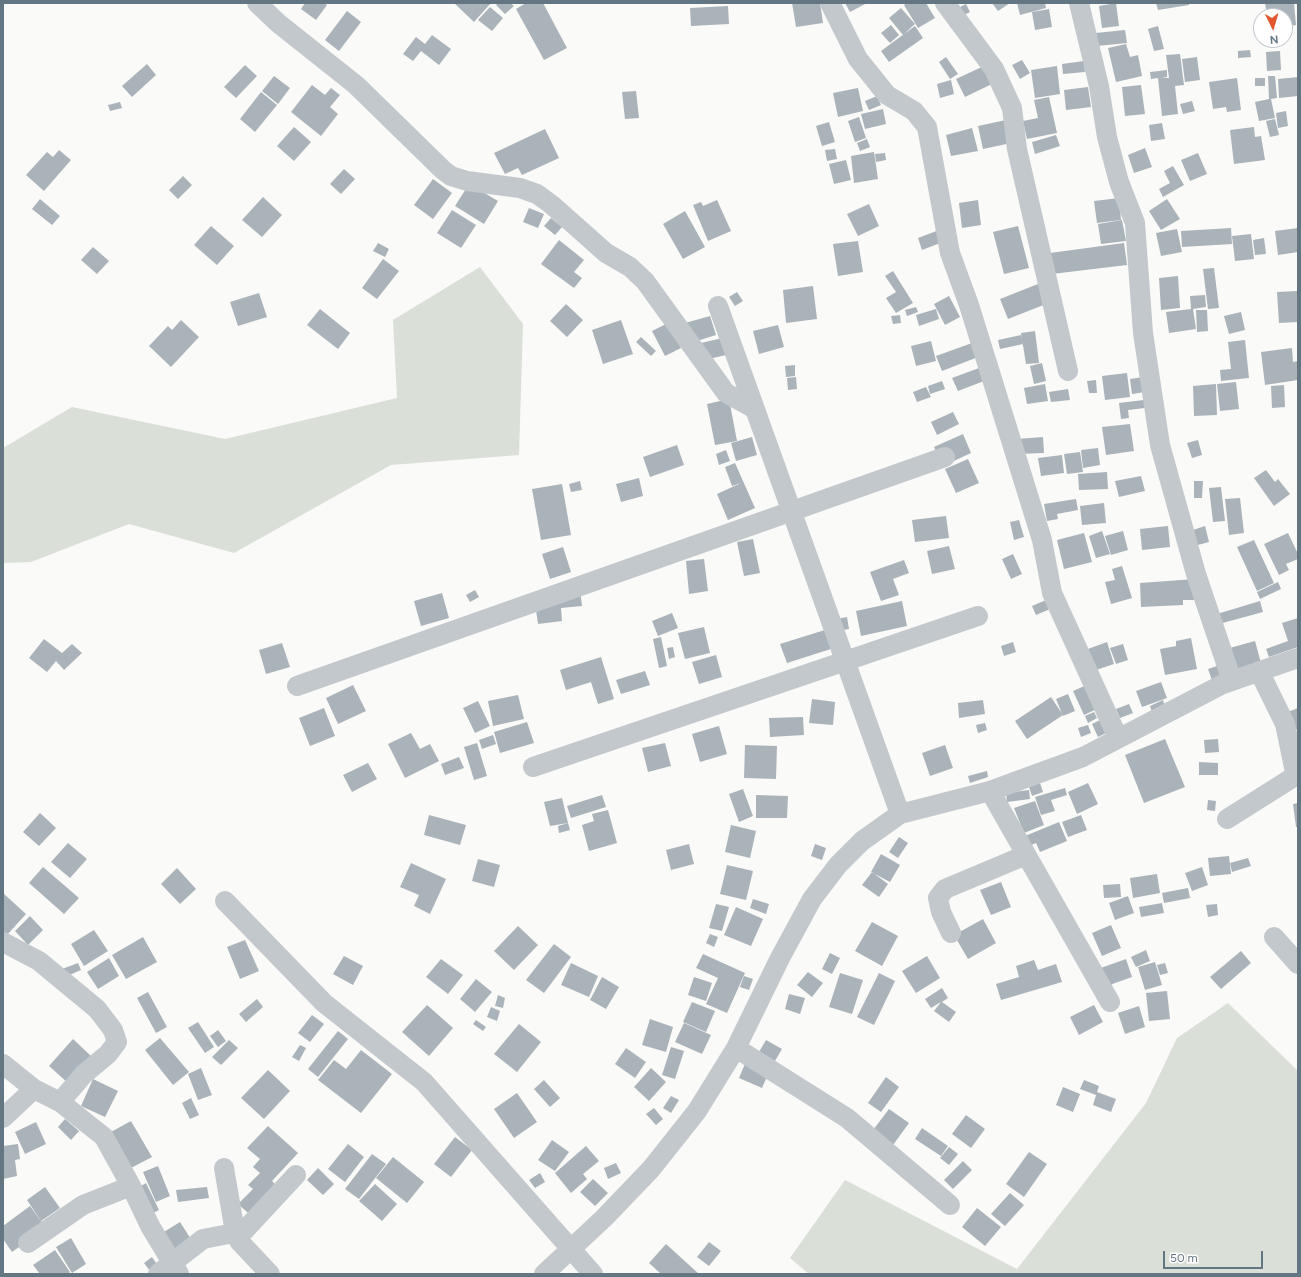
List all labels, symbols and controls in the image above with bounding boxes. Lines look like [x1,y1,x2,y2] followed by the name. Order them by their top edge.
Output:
[1253,8,1293,48] north arrow
[1269,33,1279,46] text: N
[1165,1243,1265,1269] scale bar
[1170,1251,1198,1265] text: 50 m

